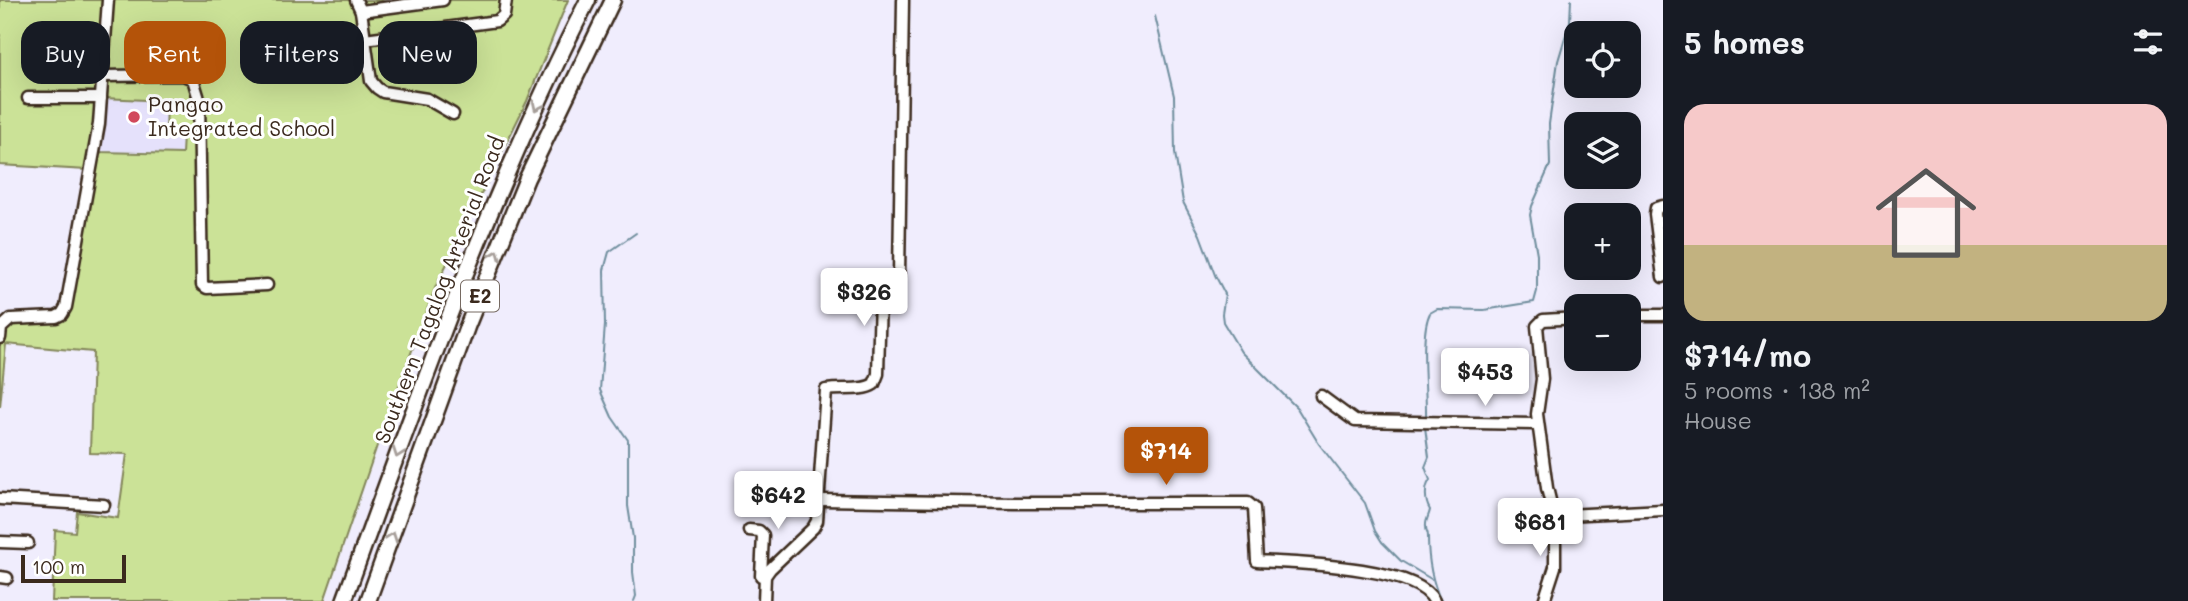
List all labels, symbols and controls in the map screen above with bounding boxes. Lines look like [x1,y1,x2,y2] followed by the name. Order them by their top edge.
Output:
[21,21,110,84] chip: Buy
[124,21,226,84] chip: Rent
[240,21,364,84] chip: Filters
[378,21,477,84] chip: New
[1564,21,1641,371] map controls
[1564,21,1641,98] button: locate
[1684,22,1805,62] text: 5 homes
[2129,23,2167,61] icon: filters
[148,90,335,141] place label: Pangao Integrated School
[531,98,545,111] one-way arrow
[126,109,142,125] marker: Pangao Integrated School
[1564,112,1641,189] button: layers
[367,132,510,447] street label: Southern Tagalog Arterial Road
[1863,150,1989,276] icon: home
[1564,203,1641,280] button: +
[488,249,502,261] one-way arrow
[823,268,905,328] pin: $326
[837,276,891,306] text: $326
[461,280,499,312] road number: E2
[1564,294,1641,371] button: −
[1684,335,1811,375] text: $714/mo
[1444,348,1526,408] pin: $453
[1457,356,1513,386] text: $453
[1684,375,1870,405] text: 5 rooms · 138 m²
[1684,405,1752,435] text: House
[1125,428,1207,487] pin: $714
[1140,435,1192,465] text: $714
[392,446,406,459] one-way arrow
[737,472,819,531] pin: $642
[750,479,806,509] text: $642
[1499,498,1581,558] pin: $681
[1514,506,1566,536] text: $681
[383,531,397,543] one-way arrow
[21,552,126,584] scale bar
[32,554,85,579] text: 100 m

